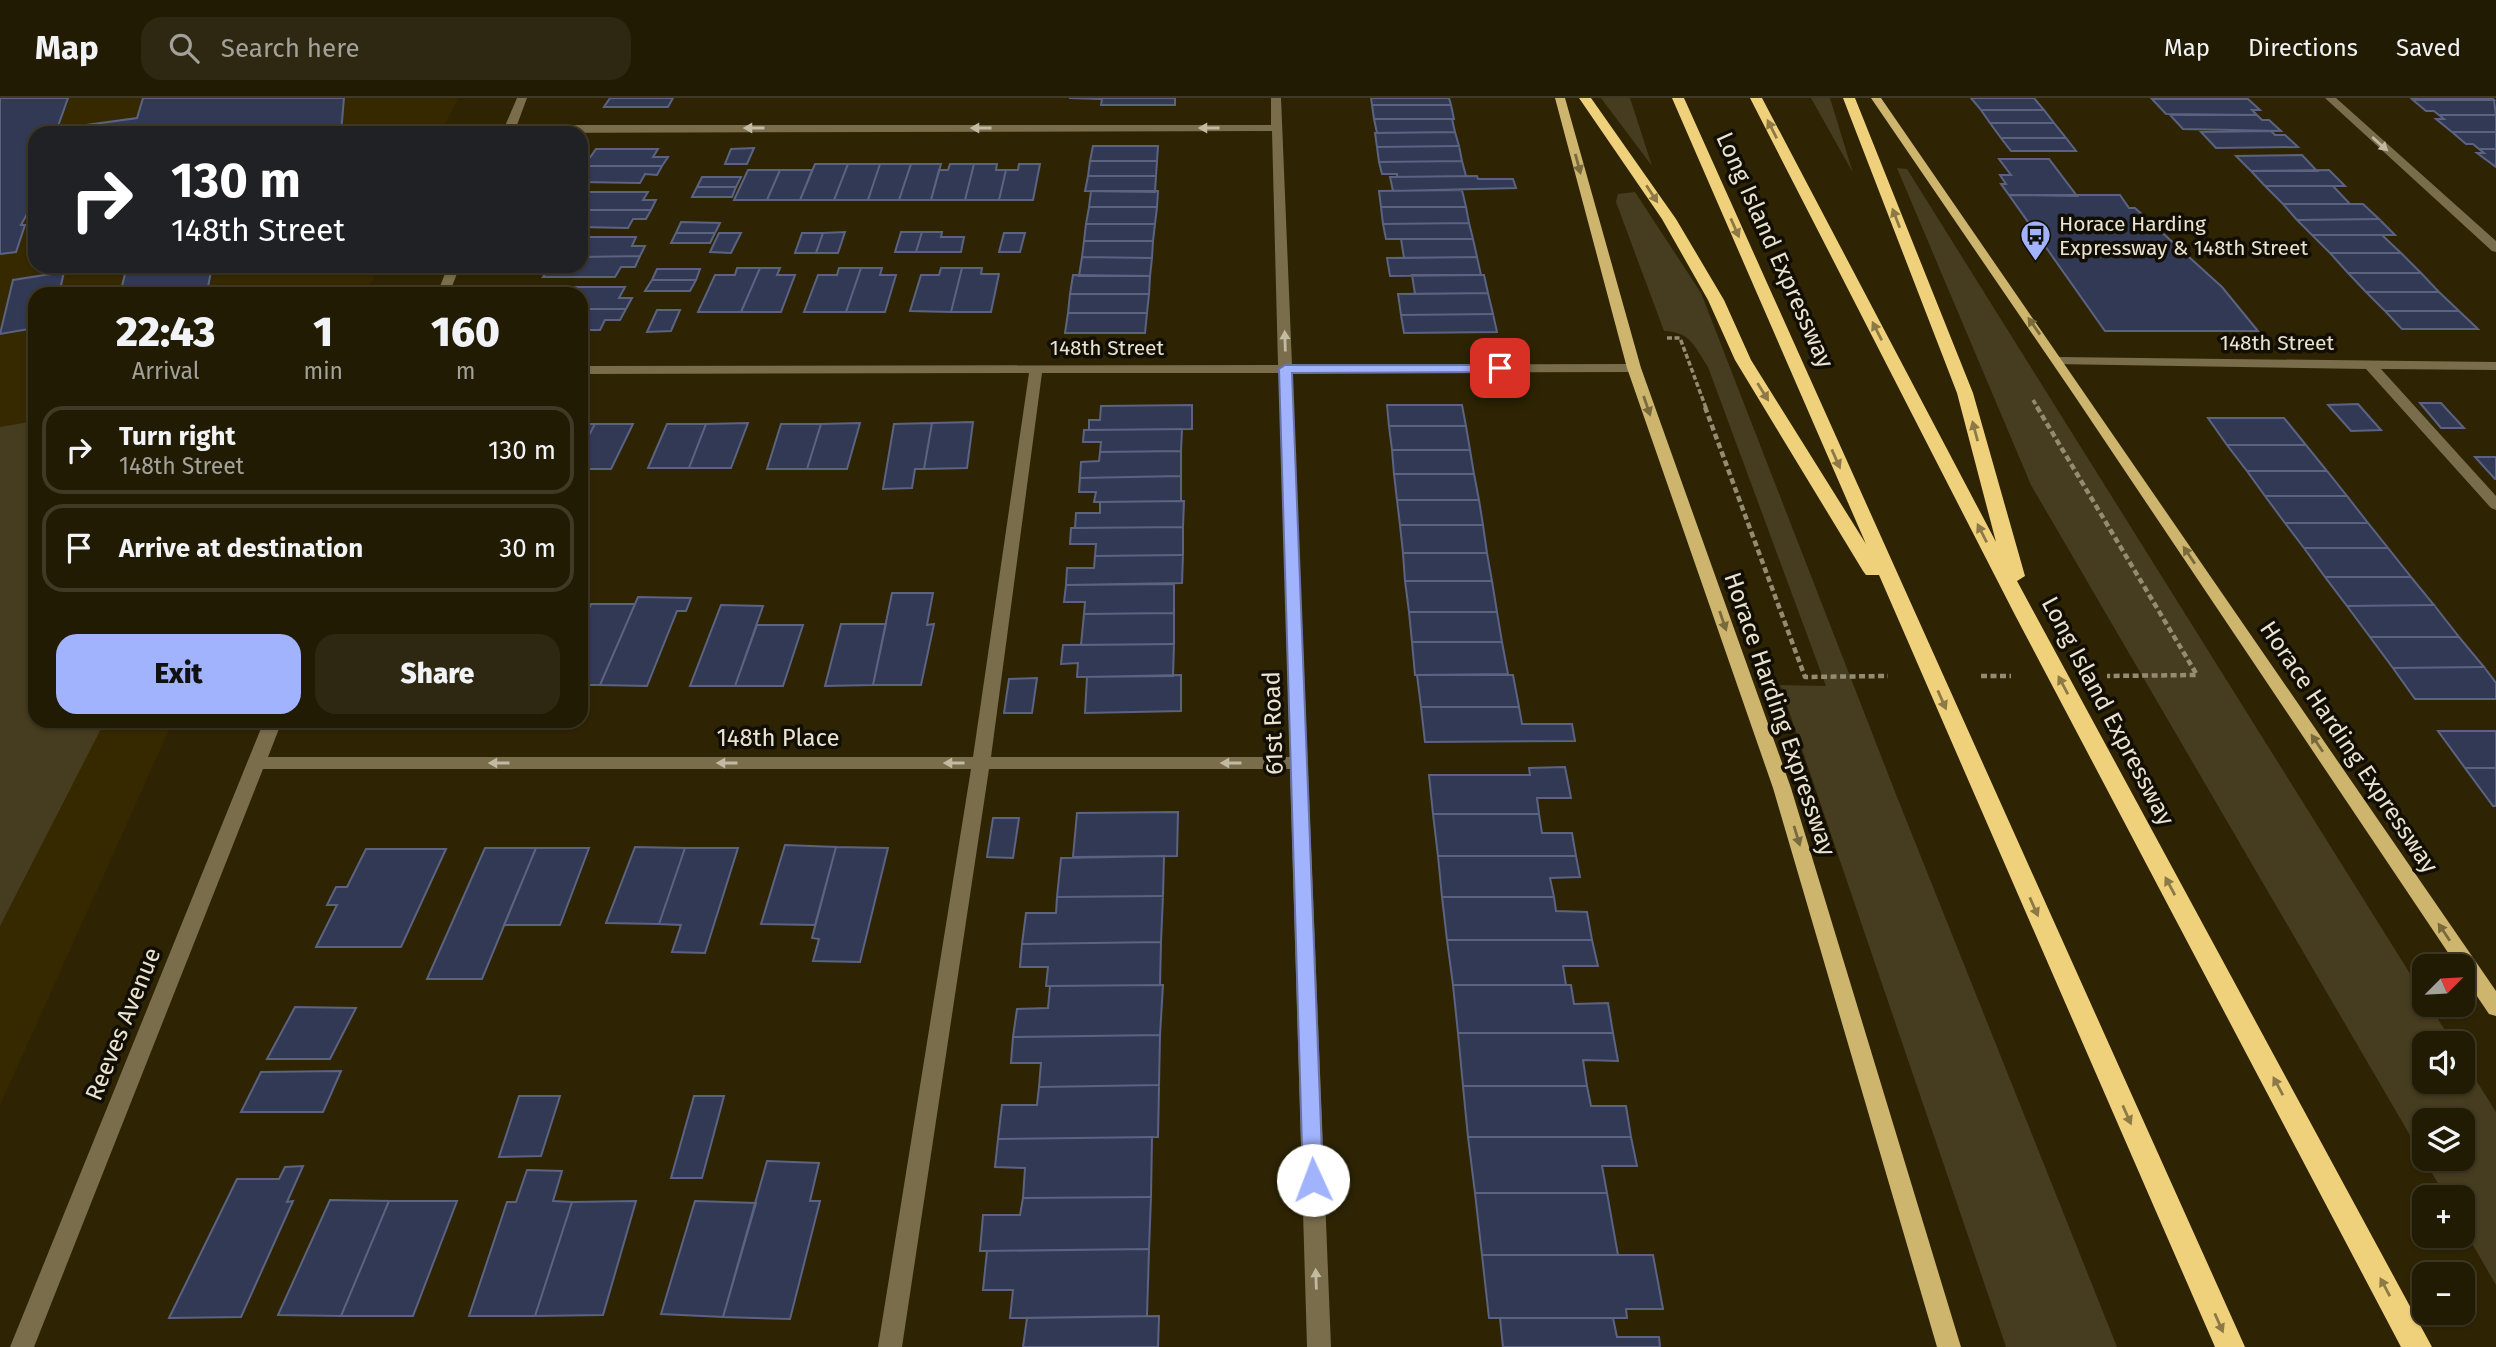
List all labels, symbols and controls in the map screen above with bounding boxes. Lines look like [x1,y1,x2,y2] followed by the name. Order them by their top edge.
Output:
[141,17,631,80] search box
[35,28,99,68] text: Map
[165,29,203,67] icon: search
[221,33,360,64] text: Search here
[2164,34,2210,62] text: Map
[2248,34,2358,62] text: Directions
[2396,34,2461,62] text: Saved
[1767,119,1779,139] one-way arrow
[743,122,765,134] one-way arrow
[970,122,992,134] one-way arrow
[1198,122,1220,134] one-way arrow
[1710,128,1840,372] street label: Long Island Expressway
[2372,136,2389,151] one-way arrow
[171,151,301,210] text: 130 m
[1573,153,1584,175] one-way arrow
[56,154,147,245] icon: right
[1645,185,1659,203] one-way arrow
[1890,208,1901,229] one-way arrow
[171,211,345,249] text: 148th Street
[2059,211,2308,261] place label: Horace Harding Expressway & 148th Street
[1729,218,1741,238] one-way arrow
[2019,219,2053,263] bus stop icon: Horace Harding Expressway & 148th Street
[116,307,215,357] text: 22:43
[313,307,333,357] text: 1
[431,307,500,357] text: 160
[2027,317,2041,335] one-way arrow
[1872,321,1883,341] one-way arrow
[1279,330,1290,352] one-way arrow
[2220,330,2335,356] street label: 148th Street
[1050,335,1165,361] street label: 148th Street
[1470,338,1530,398] pin
[1481,349,1519,387] icon: arrive
[132,357,199,385] text: Arrival
[303,357,343,385] text: min
[456,357,475,385] text: m
[1756,383,1769,402] one-way arrow
[1642,396,1653,417] one-way arrow
[1969,420,1980,442] one-way arrow
[119,421,236,452] text: Turn right
[60,431,98,469] icon: right
[488,435,556,466] text: 130 m
[1831,448,1842,469] one-way arrow
[119,452,244,480] text: 148th Street
[1977,523,1988,543] one-way arrow
[60,529,98,567] icon: arrive
[119,533,363,564] text: Arrive at destination
[499,533,556,564] text: 30 m
[2182,546,2196,564] one-way arrow
[1718,569,1842,860] street label: Horace Harding Expressway
[2036,592,2180,830] street label: Long Island Expressway
[1718,610,1729,631] one-way arrow
[2254,616,2444,879] street label: Horace Harding Expressway
[56,634,301,714] button: Exit
[315,634,560,714] button: Share
[1257,671,1289,775] street label: 61st Road
[2057,675,2068,695] one-way arrow
[1937,689,1948,710] one-way arrow
[716,724,840,752] street label: 148th Place
[2310,733,2323,753] one-way arrow
[488,757,510,769] one-way arrow
[716,757,738,769] one-way arrow
[943,757,965,769] one-way arrow
[1220,757,1242,769] one-way arrow
[1792,826,1802,847] one-way arrow
[2164,876,2176,896] one-way arrow
[2029,897,2040,918] one-way arrow
[2438,922,2451,941] one-way arrow
[80,944,166,1104] street label: Reeves Avenue
[2412,954,2474,1017] north arrow
[2412,954,2475,1325] map controls
[2412,1031,2475,1094] button: sound
[2272,1076,2283,1096] one-way arrow
[2122,1105,2133,1126] one-way arrow
[2412,1108,2475,1171] button: layers
[1276,1143,1350,1217] position arrow
[2412,1185,2475,1248] button: +
[2412,1262,2475,1325] button: −
[1311,1268,1322,1290] one-way arrow
[2379,1277,2391,1297] one-way arrow
[2213,1313,2225,1333] one-way arrow

